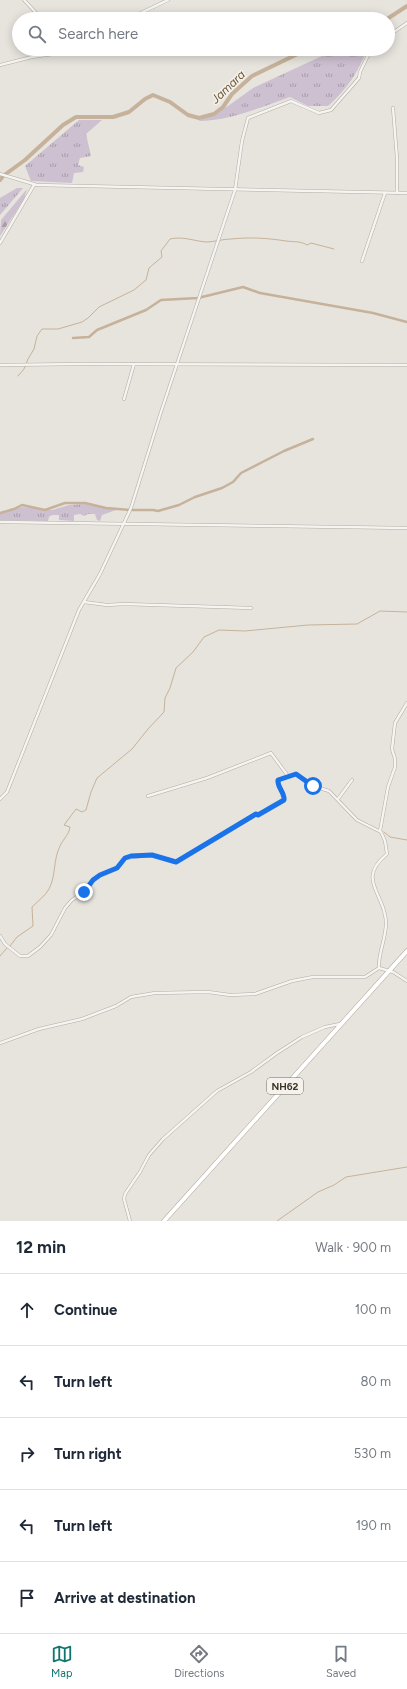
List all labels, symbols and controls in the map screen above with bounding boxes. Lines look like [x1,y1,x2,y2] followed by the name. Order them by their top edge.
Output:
[12,12,395,56] search box
[26,23,48,45] icon: search
[58,25,138,43] text: Search here
[207,68,248,107] water label: Jamara
[304,777,322,795] route start
[75,883,93,901] route end
[267,1078,303,1094] road number: NH62
[16,1237,66,1257] text: 12 min
[315,1240,391,1255] text: Walk · 900 m
[16,1299,38,1321] icon: ahead
[54,1301,117,1319] text: Continue
[355,1302,391,1317] text: 100 m
[16,1371,38,1393] icon: left
[54,1373,112,1391] text: Turn left
[360,1374,391,1389] text: 80 m
[16,1443,38,1465] icon: right
[54,1445,122,1463] text: Turn right
[354,1446,391,1461] text: 530 m
[16,1515,38,1537] icon: left
[54,1517,112,1535] text: Turn left
[356,1518,391,1533] text: 190 m
[16,1587,38,1609] icon: arrive
[54,1589,195,1607] text: Arrive at destination
[51,1643,73,1680] tab: Map
[174,1643,224,1680] tab: Directions
[326,1643,356,1680] tab: Saved

